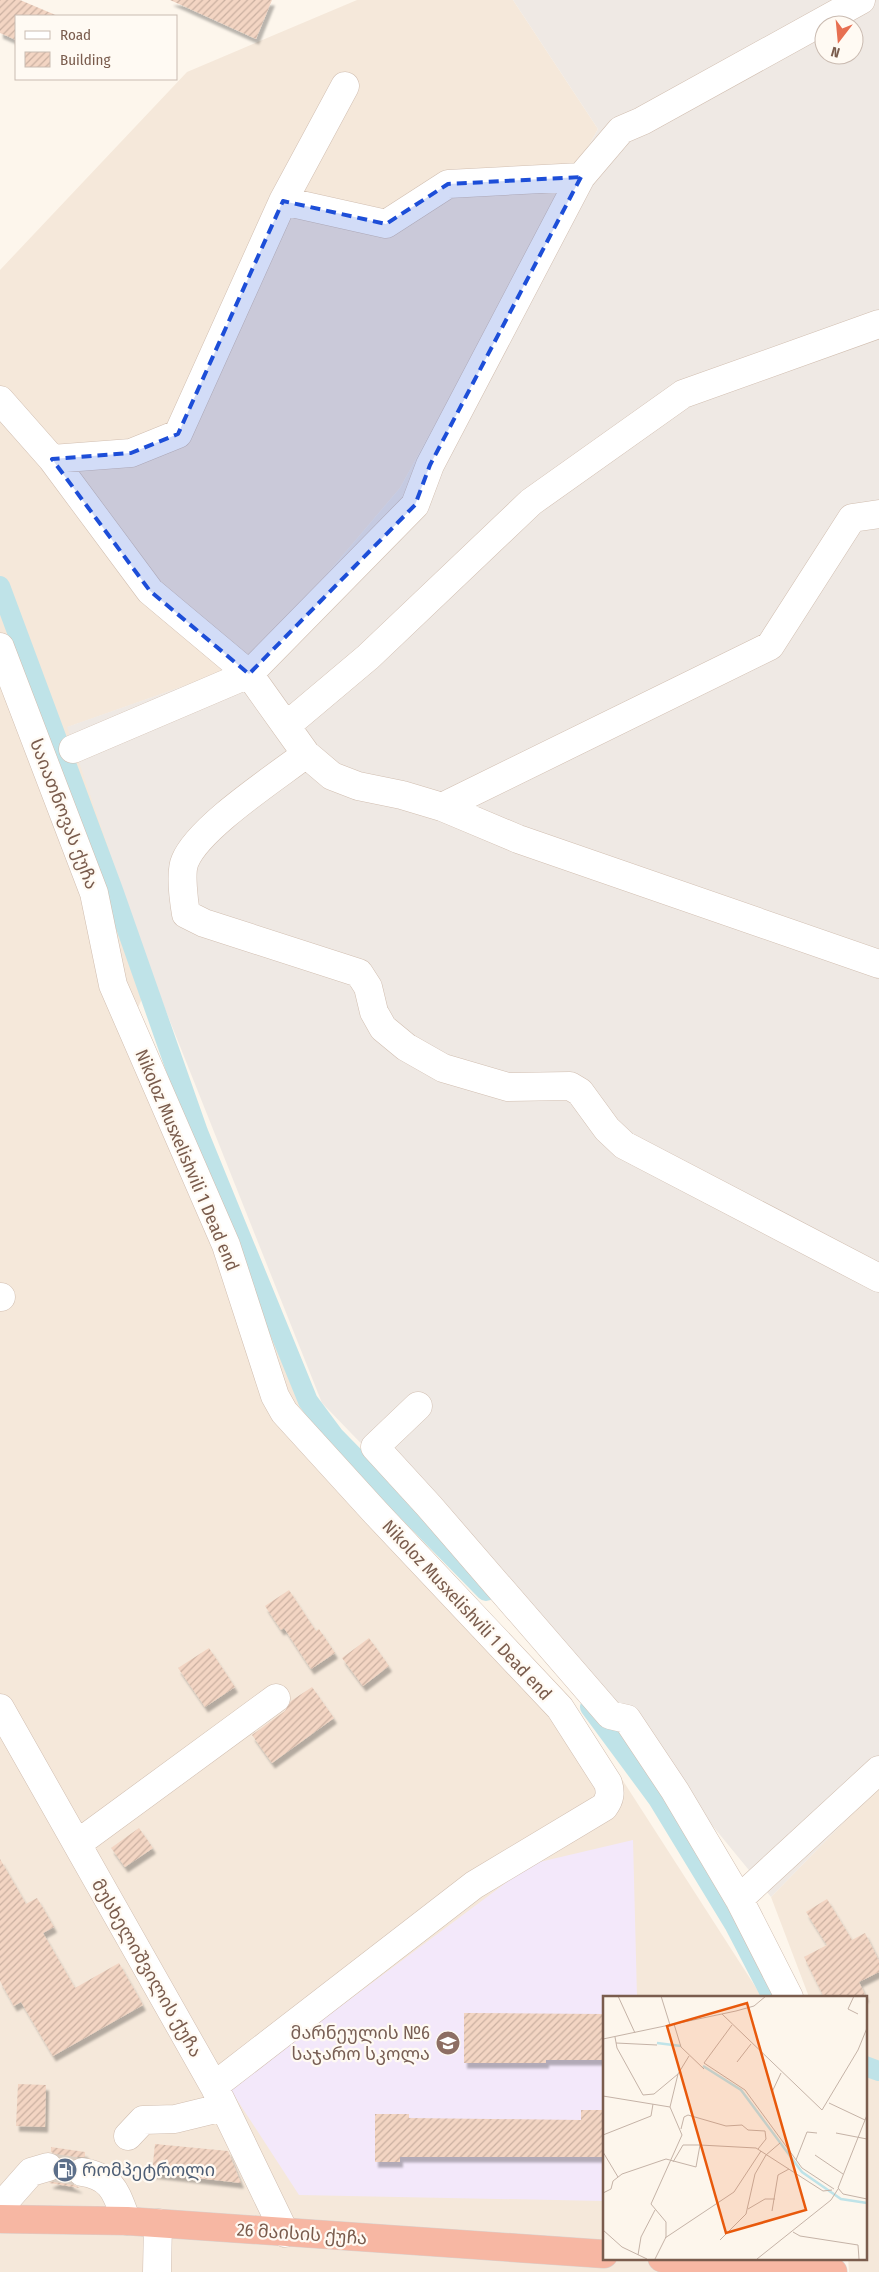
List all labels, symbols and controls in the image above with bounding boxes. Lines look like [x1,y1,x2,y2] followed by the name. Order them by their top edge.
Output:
[15,15,178,80] legend
[814,15,864,65] north arrow
[60,26,91,44] text: Road
[829,43,842,61] text: N
[60,51,111,69] text: Building
[25,736,103,892] street label: საიათნოვას ქუჩა
[130,1046,244,1274] street label: Nikoloz Musxelishvili 1 Dead end
[378,1515,556,1705] street label: Nikoloz Musxelishvili 1 Dead end
[87,1875,207,2061] street label: მუსხელიშვილის ქუჩა
[603,1996,866,2260] inset map
[291,2022,430,2065] place label: მარნეულის №6 საჯარო სკოლა
[435,2030,461,2056] school or university icon: მარნეულის №6 საჯარო სკოლა
[52,2157,78,2183] fuel station icon: რომპეტროლი
[82,2159,215,2181] place label: რომპეტროლი
[236,2218,368,2250] street label: 26 მაისის ქუჩა

